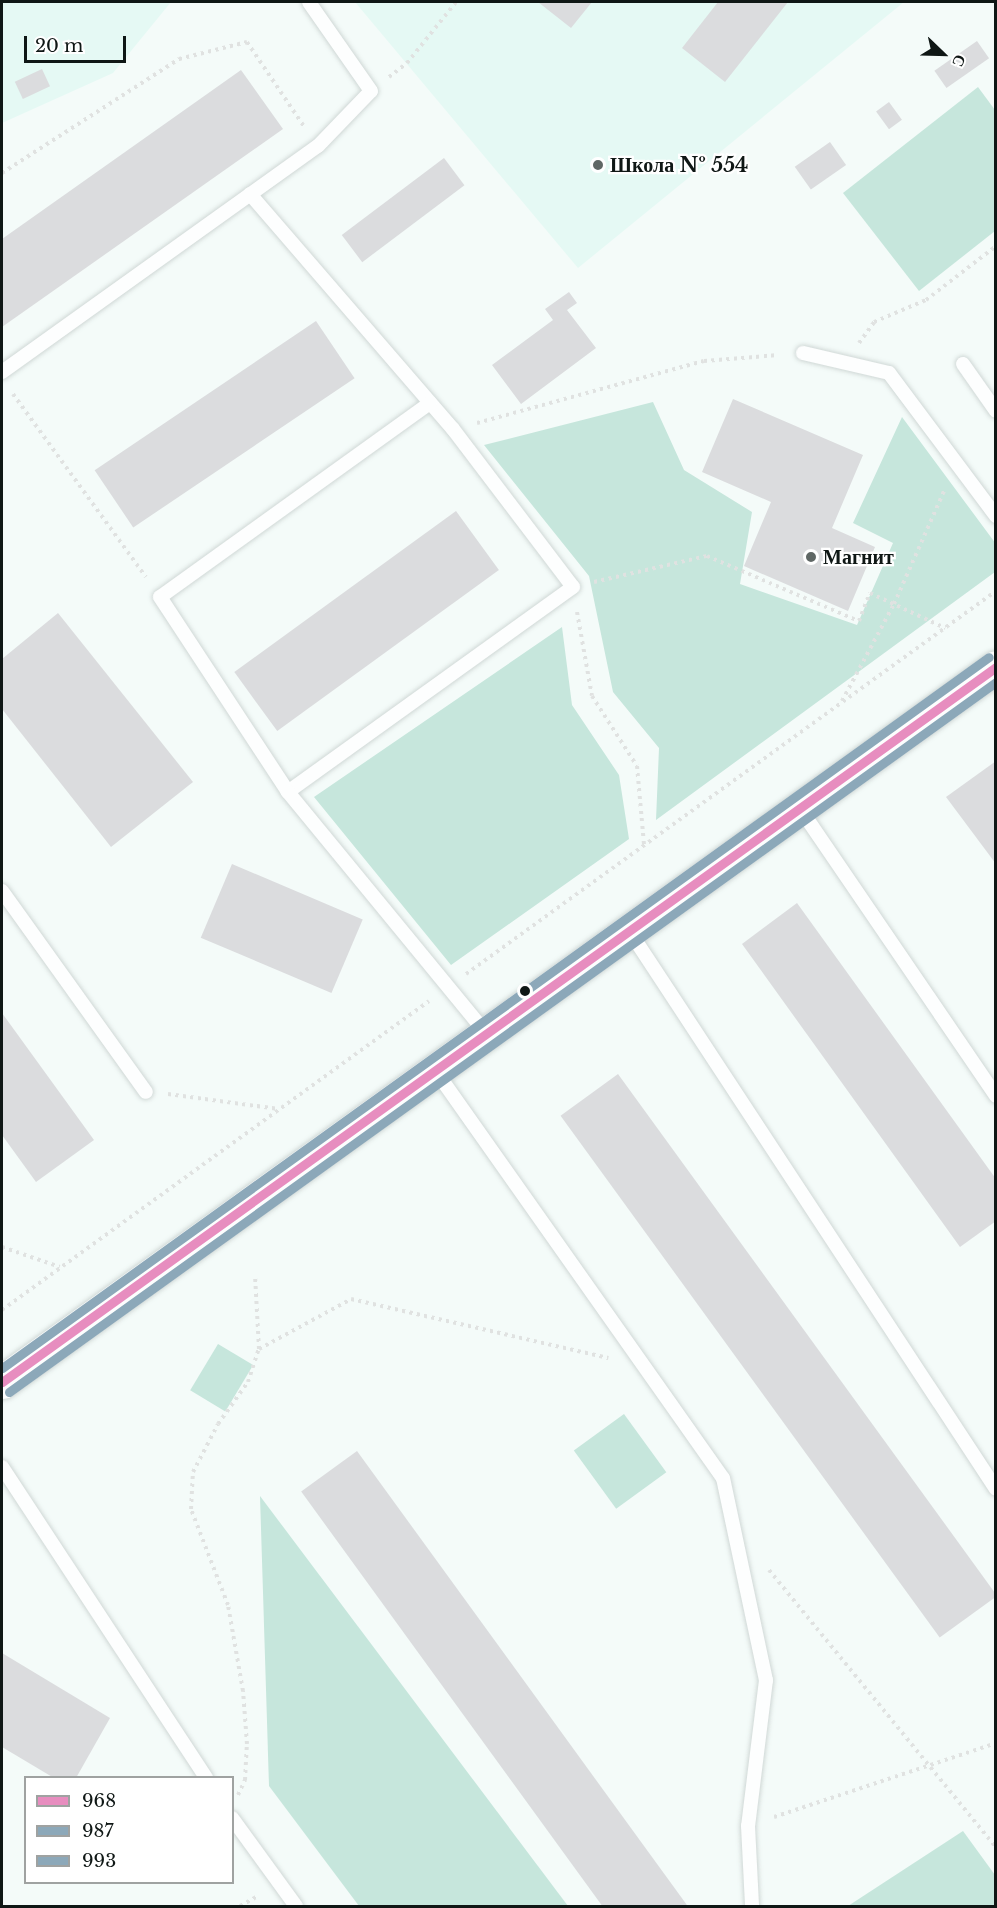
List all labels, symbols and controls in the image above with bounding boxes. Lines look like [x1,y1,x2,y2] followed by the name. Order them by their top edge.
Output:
[27,24,129,62] scale bar
[913,24,973,84] north arrow
[35,35,83,57] text: 20 m
[948,52,971,70] text: С
[610,153,748,177] place label: Школа № 554
[591,158,605,172] marker: Школа № 554
[823,545,894,569] place label: Магнит
[804,550,818,564] marker: Магнит
[519,985,531,997] unlabelled marker
[24,1776,234,1884] legend
[82,1790,116,1812] text: 968
[82,1820,114,1842] text: 987
[82,1850,116,1872] text: 993

